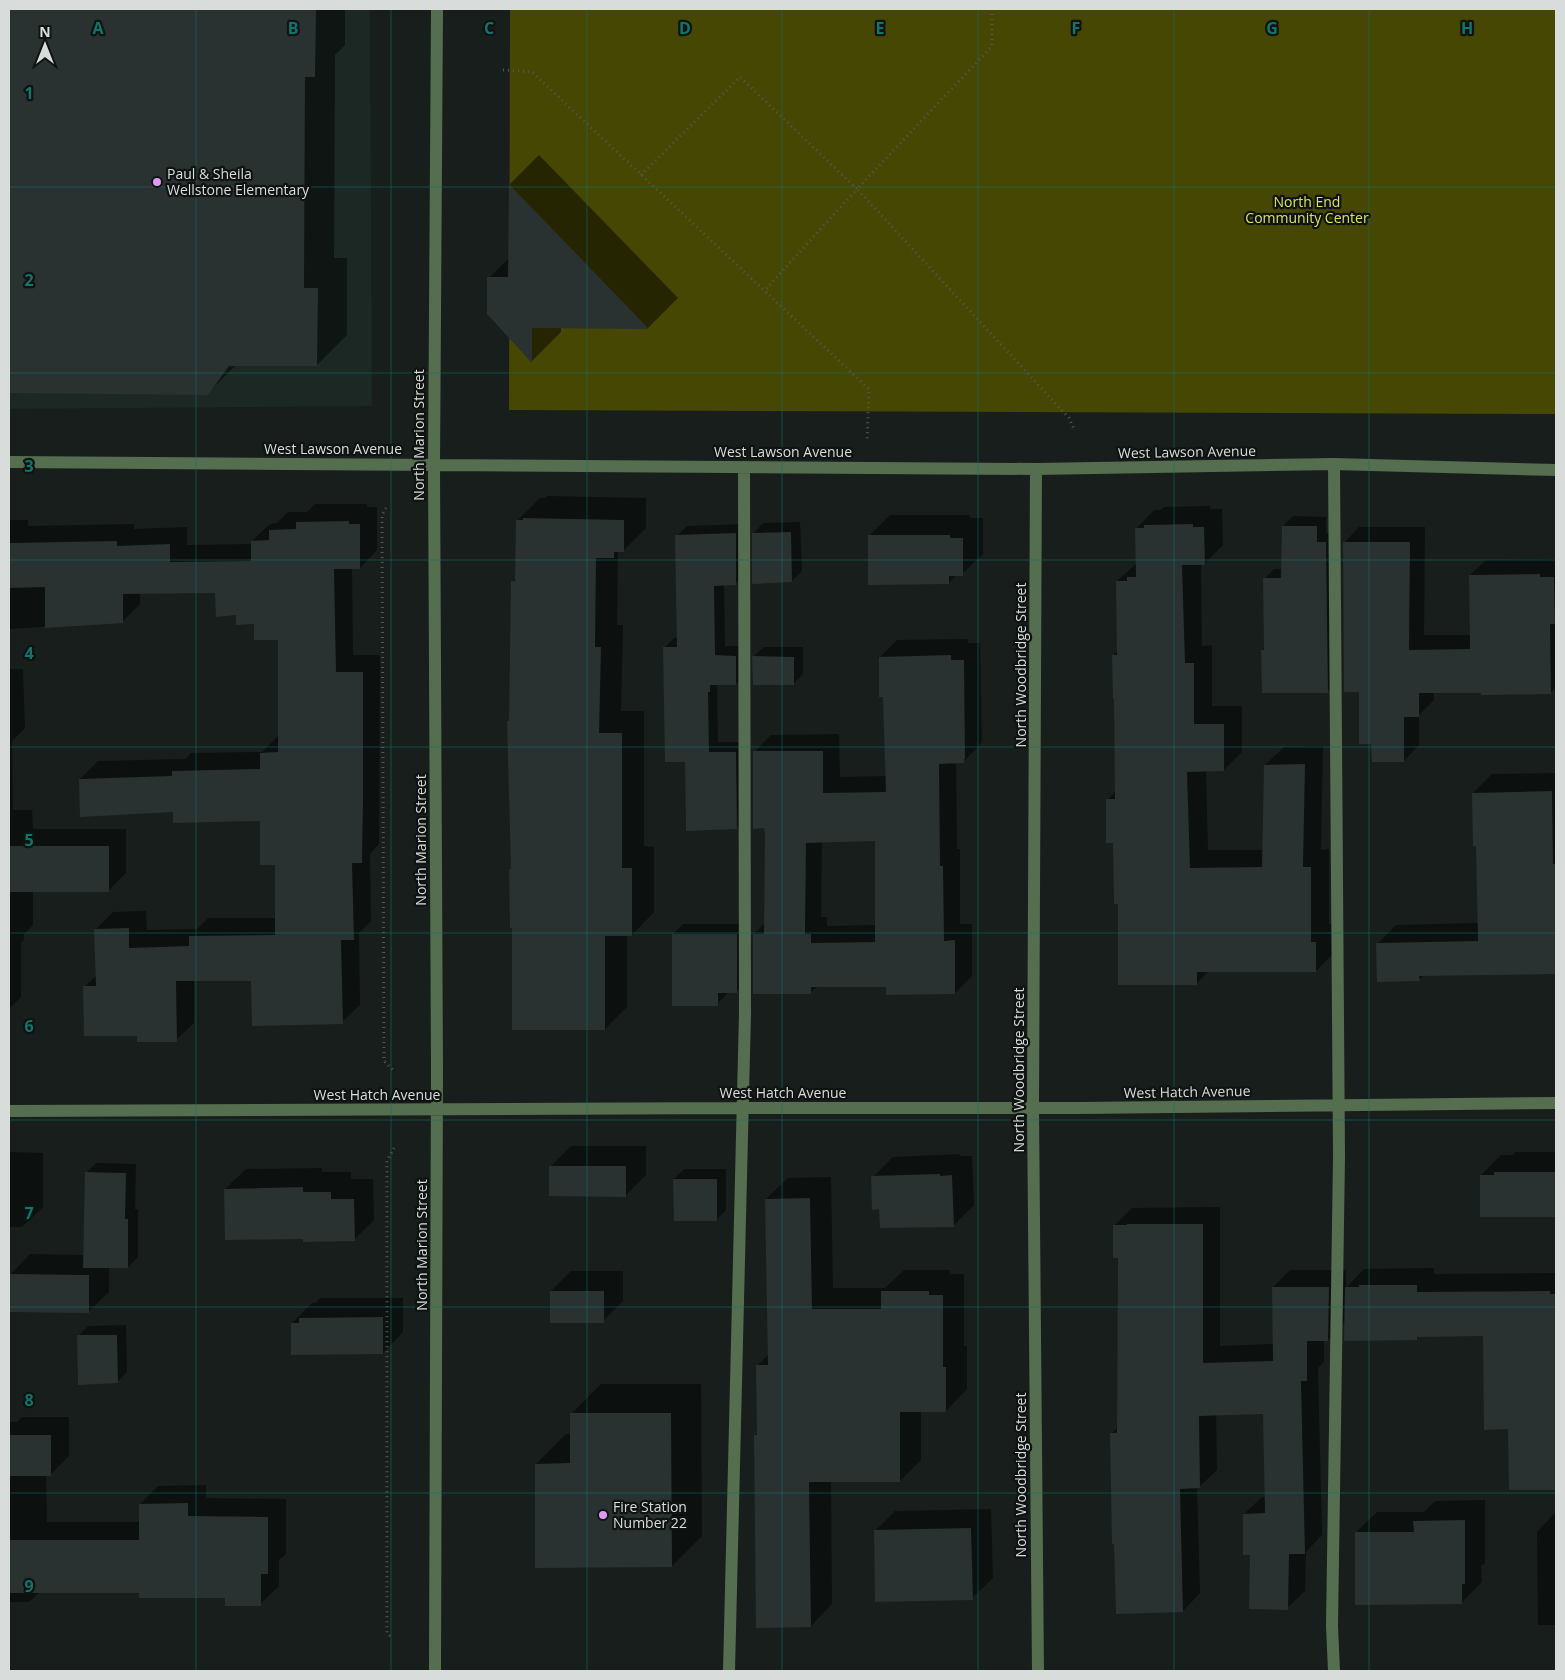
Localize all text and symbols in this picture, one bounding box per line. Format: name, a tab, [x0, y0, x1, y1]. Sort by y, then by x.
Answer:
text: A	[92, 17, 104, 39]
text: B	[288, 17, 298, 39]
text: C	[484, 17, 494, 39]
text: D	[679, 17, 691, 39]
text: E	[876, 17, 885, 39]
text: F	[1072, 17, 1080, 39]
text: G	[1266, 17, 1278, 39]
text: H	[1461, 17, 1473, 39]
north arrow	[20, 20, 70, 70]
text: N	[39, 22, 51, 41]
text: 1	[24, 82, 34, 104]
place label: Paul & Sheila Wellstone Elementary	[167, 164, 310, 199]
marker: Paul & Sheila Wellstone Elementary	[151, 176, 163, 188]
park label: North End Community Center	[1245, 192, 1369, 227]
text: 2	[24, 269, 34, 291]
street label: North Marion Street	[409, 369, 428, 501]
street label: West Lawson Avenue	[264, 439, 402, 458]
street label: West Lawson Avenue	[1118, 441, 1256, 462]
street label: West Lawson Avenue	[714, 442, 852, 461]
text: 3	[24, 455, 34, 477]
street label: North Woodbridge Street	[1011, 583, 1030, 747]
text: 4	[24, 642, 34, 664]
street label: North Marion Street	[411, 774, 430, 906]
text: 5	[24, 829, 34, 851]
street label: North Woodbridge Street	[1009, 988, 1028, 1152]
text: 6	[24, 1015, 34, 1037]
street label: West Hatch Avenue	[1123, 1081, 1251, 1102]
street label: West Hatch Avenue	[720, 1083, 847, 1102]
street label: West Hatch Avenue	[314, 1085, 441, 1104]
street label: North Marion Street	[412, 1179, 431, 1311]
text: 7	[24, 1202, 34, 1224]
text: 8	[24, 1389, 34, 1411]
street label: North Woodbridge Street	[1011, 1393, 1030, 1557]
place label: Fire Station Number 22	[613, 1497, 687, 1532]
marker: Fire Station Number 22	[597, 1509, 609, 1521]
text: 9	[24, 1575, 34, 1597]

